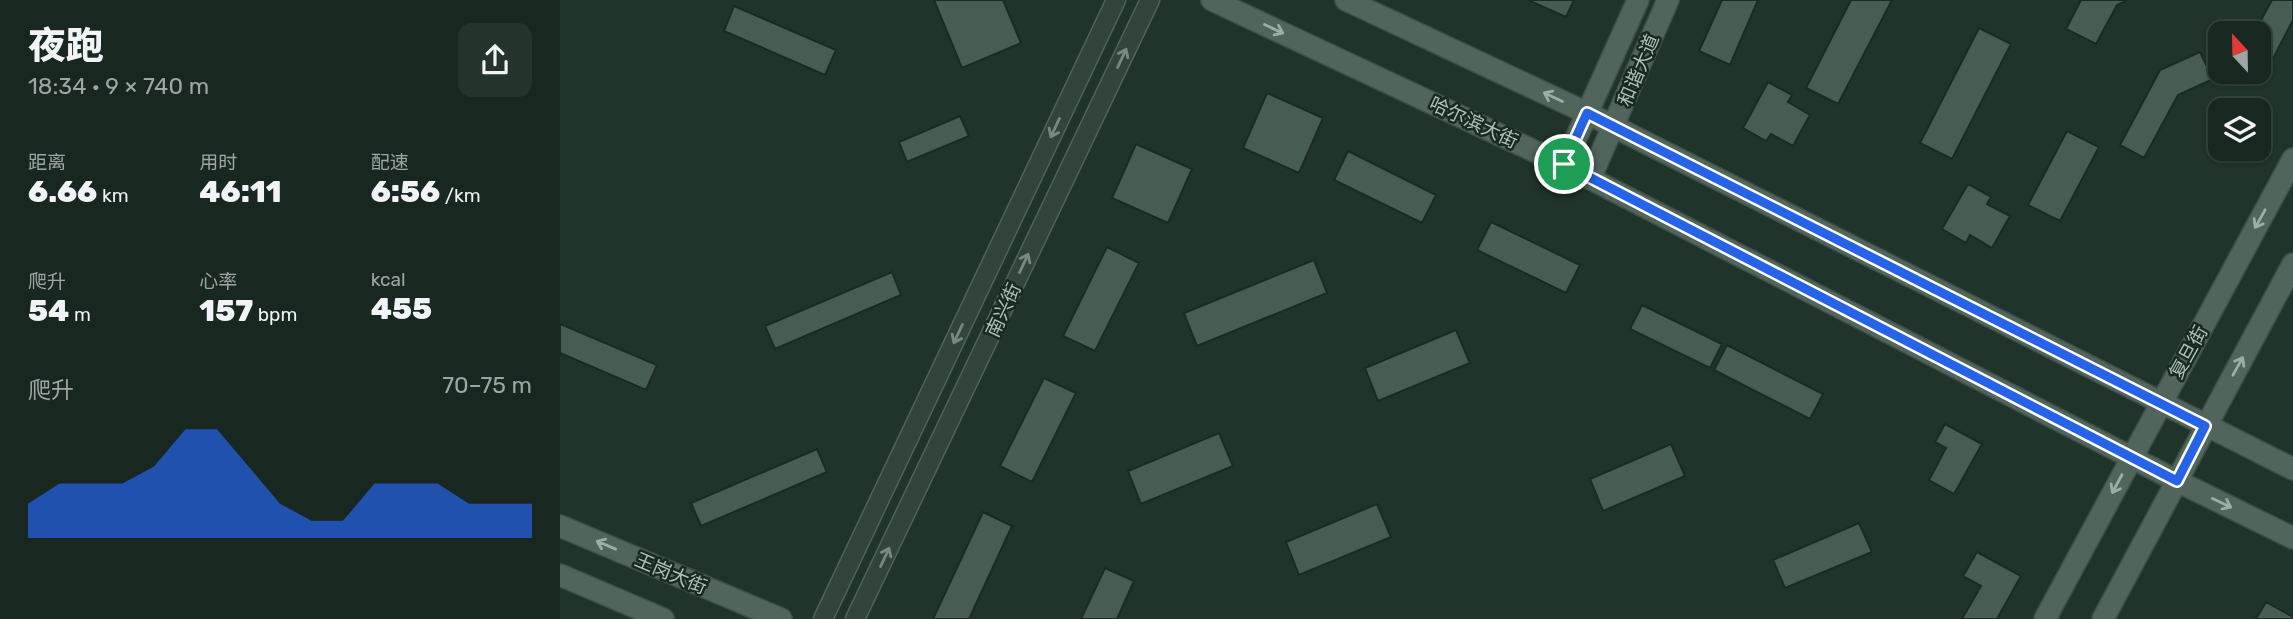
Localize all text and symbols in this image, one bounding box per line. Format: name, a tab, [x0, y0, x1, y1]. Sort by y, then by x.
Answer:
north arrow	[2208, 21, 2272, 84]
map controls	[2208, 21, 2271, 161]
text: 夜跑	[28, 23, 104, 69]
button: share	[458, 23, 532, 97]
one-way arrow	[1263, 23, 1284, 36]
street label: 和谐大道	[1613, 31, 1664, 110]
one-way arrow	[1116, 48, 1129, 69]
text: 18:34 · 9 × 740 m	[28, 72, 209, 100]
one-way arrow	[1543, 90, 1564, 103]
street label: 哈尔滨大街	[1426, 92, 1522, 153]
button: layers	[2208, 98, 2271, 161]
one-way arrow	[1048, 117, 1061, 138]
pin	[1534, 134, 1594, 194]
icon: arrive	[1545, 145, 1583, 183]
text: 距离	[28, 151, 66, 174]
text: 用时	[199, 151, 237, 174]
text: 配速	[371, 151, 409, 174]
text: 6.66	[28, 174, 97, 210]
text: 46:11	[199, 174, 282, 210]
text: 6:56	[371, 174, 440, 210]
text: km	[97, 184, 129, 207]
text: /km	[440, 184, 481, 207]
one-way arrow	[2253, 208, 2266, 229]
one-way arrow	[1018, 253, 1032, 274]
text: kcal	[371, 268, 406, 291]
text: 爬升	[28, 270, 66, 293]
text: 心率	[199, 270, 237, 293]
street label: 南兴街	[981, 280, 1026, 341]
text: 455	[371, 291, 432, 327]
text: 54	[28, 293, 69, 329]
text: 157	[199, 293, 253, 329]
text: m	[69, 303, 91, 326]
text: bpm	[253, 303, 297, 326]
street label: 复旦街	[2165, 322, 2212, 383]
one-way arrow	[951, 323, 964, 344]
one-way arrow	[2231, 356, 2245, 376]
text: 70–75 m	[442, 371, 532, 399]
text: 爬升	[28, 376, 74, 404]
one-way arrow	[2110, 473, 2124, 493]
one-way arrow	[2211, 497, 2232, 511]
one-way arrow	[595, 538, 617, 551]
one-way arrow	[878, 547, 892, 568]
street label: 王岗大街	[631, 548, 710, 599]

